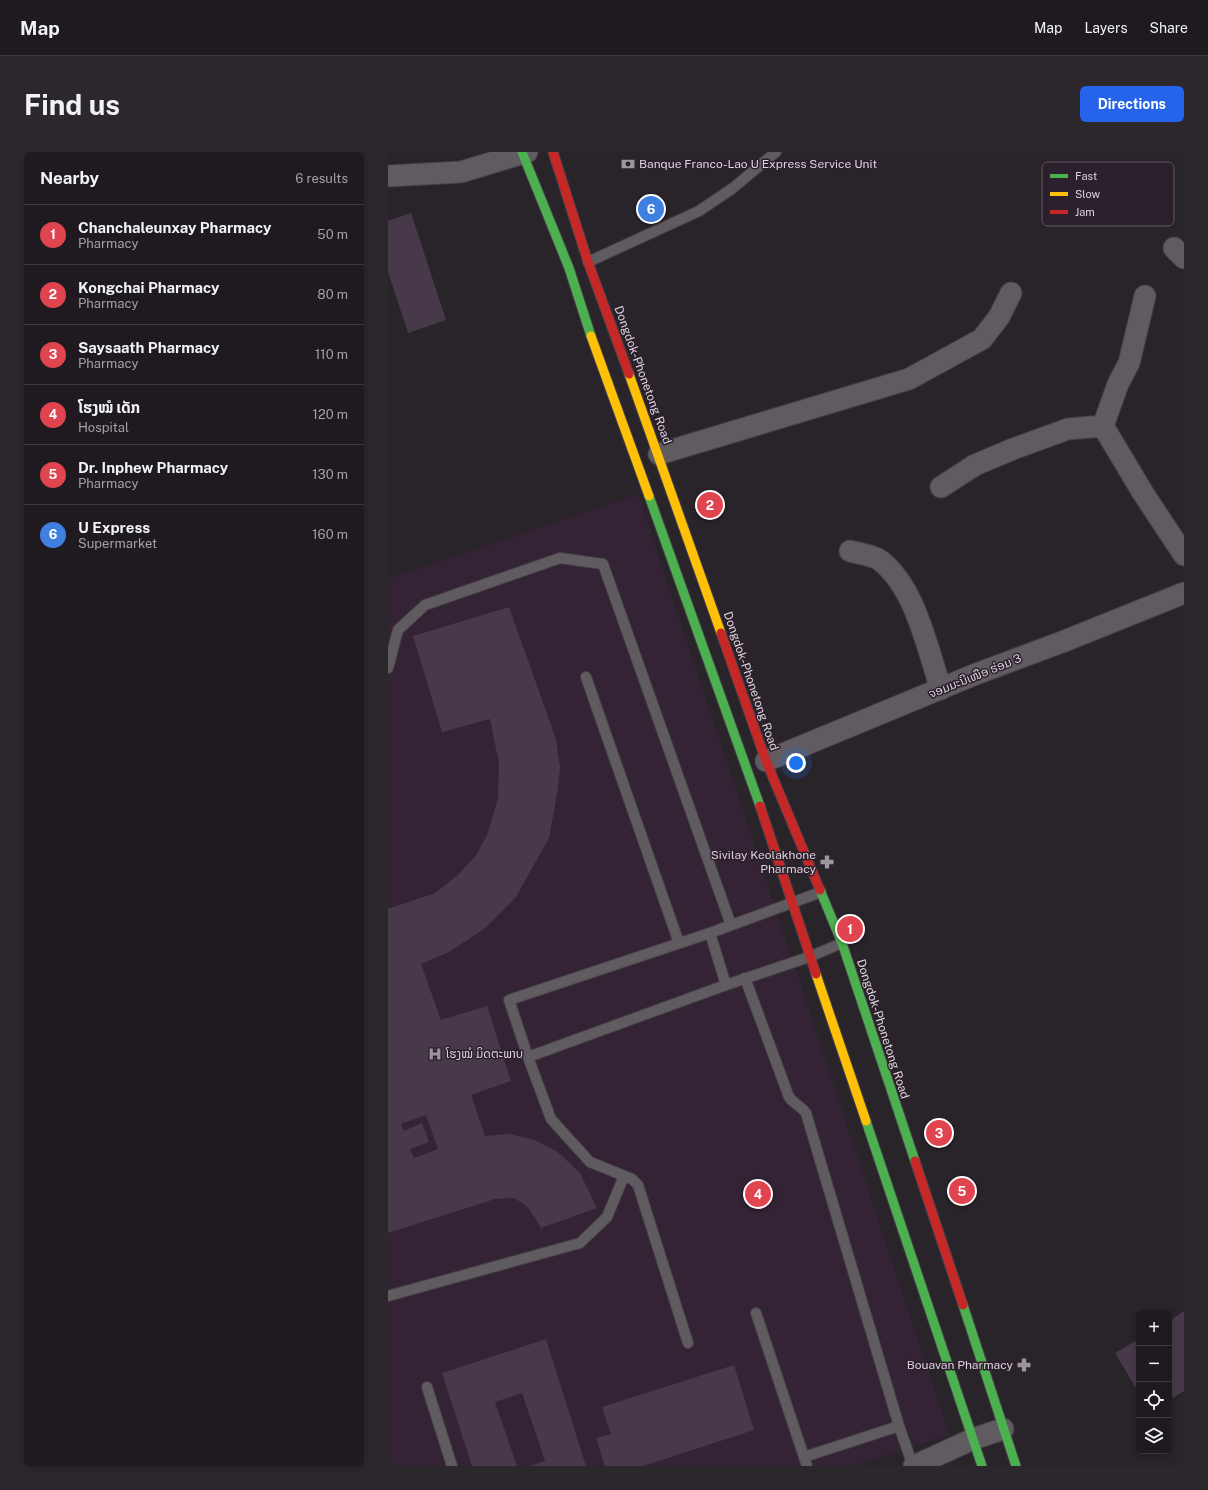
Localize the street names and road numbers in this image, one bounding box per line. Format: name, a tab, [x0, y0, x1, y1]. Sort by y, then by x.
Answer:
street label: Dongdok-Phonetong Road	[611, 304, 675, 446]
street label: Dongdok-Phonetong Road	[721, 610, 781, 752]
street label: ຈອມມະນີເໜືອ ຮ່ອມ 3	[927, 651, 1023, 701]
street label: Dongdok-Phonetong Road	[854, 957, 912, 1101]

